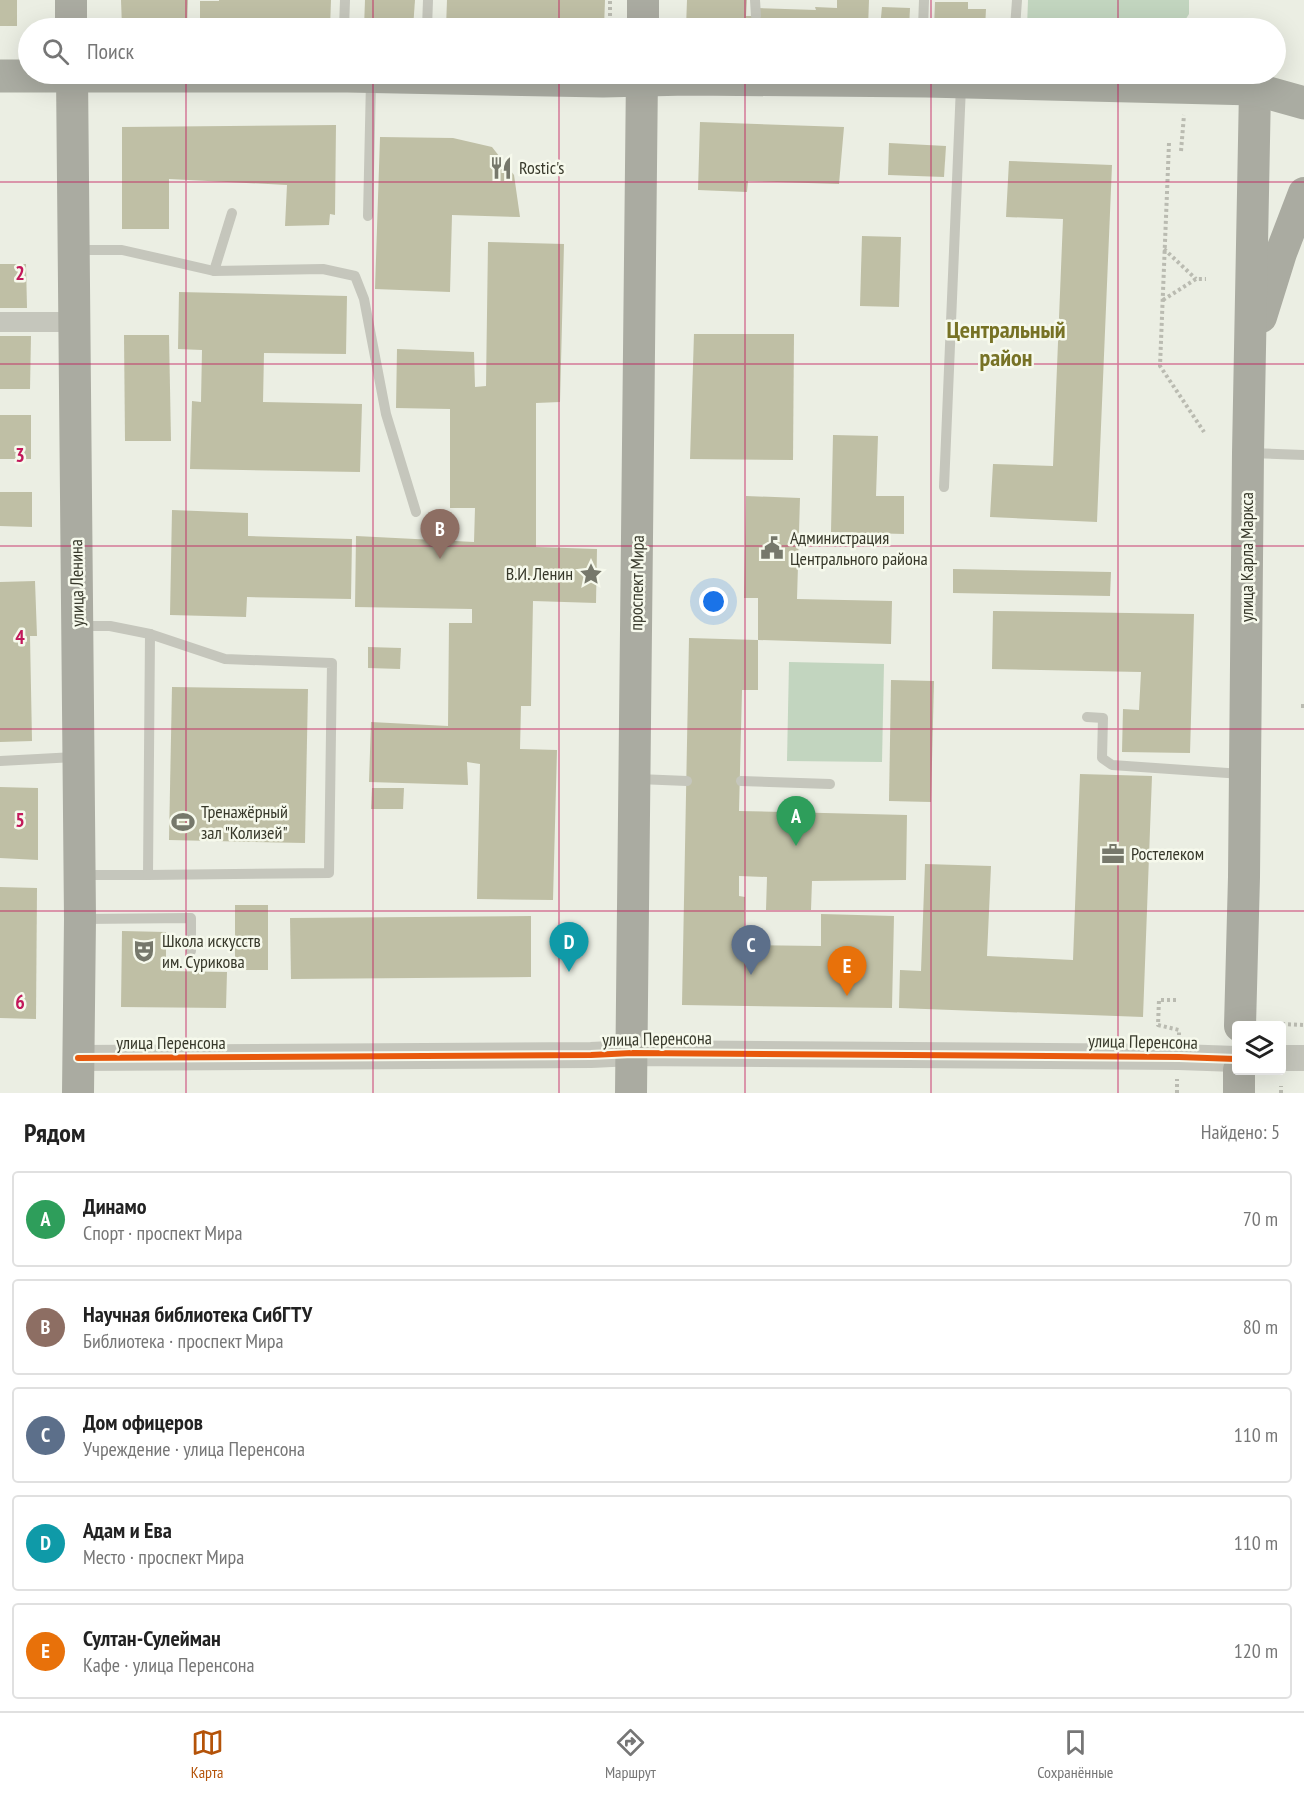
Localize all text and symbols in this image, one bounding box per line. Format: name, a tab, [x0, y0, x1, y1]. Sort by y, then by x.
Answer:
search box	[18, 18, 1286, 84]
icon: search	[39, 35, 72, 68]
text: Поиск	[87, 37, 134, 65]
restaurant icon: Rostic's	[488, 155, 514, 181]
place label: Rostic's	[519, 156, 564, 179]
text: 2	[15, 260, 25, 286]
district label: Центральный район	[947, 314, 1065, 373]
text: 3	[15, 442, 25, 468]
street label: улица Карла Маркса	[1235, 492, 1258, 622]
pin: B	[420, 510, 460, 559]
place label: Администрация Центрального района	[790, 526, 928, 570]
street label: проспект Мира	[624, 535, 649, 631]
public building icon: Администрация Центрального района	[759, 535, 785, 561]
street label: улица Ленина	[64, 539, 89, 627]
place icon: В.И. Ленин	[578, 561, 604, 587]
place label: В.И. Ленин	[506, 562, 573, 585]
your location	[699, 587, 728, 616]
text: 4	[15, 624, 25, 650]
pin: A	[776, 796, 816, 846]
place label: Тренажёрный зал "Колизей"	[201, 800, 288, 844]
text: 5	[15, 807, 25, 833]
sports icon: Тренажёрный зал "Колизей"	[170, 809, 196, 835]
office icon: Ростелеком	[1100, 841, 1126, 867]
place label: Ростелеком	[1131, 842, 1204, 865]
pin: D	[550, 922, 588, 972]
pin: C	[732, 926, 771, 975]
place label: Школа искусств им. Сурикова	[162, 929, 261, 973]
theatre icon: Школа искусств им. Сурикова	[131, 938, 157, 964]
pin: E	[828, 946, 866, 996]
text: 6	[15, 989, 25, 1015]
map controls	[1232, 1021, 1286, 1075]
button: layers	[1232, 1021, 1286, 1075]
street label: улица Перенсона	[602, 1026, 712, 1051]
street label: улица Перенсона	[1088, 1029, 1198, 1054]
street label: улица Перенсона	[116, 1031, 226, 1054]
text: Рядом	[24, 1116, 85, 1149]
text: Найдено: 5	[1201, 1119, 1280, 1145]
text: Динамо	[83, 1192, 146, 1220]
text: A	[40, 1206, 51, 1232]
text: 70 m	[1243, 1206, 1278, 1232]
text: Спорт · проспект Мира	[83, 1220, 243, 1246]
text: Научная библиотека СибГТУ	[83, 1300, 312, 1328]
text: B	[41, 1314, 50, 1340]
text: 80 m	[1243, 1314, 1278, 1340]
text: Библиотека · проспект Мира	[83, 1328, 284, 1354]
text: Дом офицеров	[83, 1408, 203, 1436]
text: C	[41, 1422, 50, 1448]
text: 110 m	[1234, 1422, 1278, 1448]
text: Учреждение · улица Перенсона	[83, 1436, 305, 1462]
text: Адам и Ева	[83, 1516, 172, 1544]
text: D	[40, 1530, 51, 1556]
text: 110 m	[1234, 1530, 1278, 1556]
text: Место · проспект Мира	[83, 1544, 244, 1570]
text: Султан-Сулейман	[83, 1624, 221, 1652]
text: E	[41, 1638, 50, 1664]
text: 120 m	[1234, 1638, 1278, 1664]
text: Кафе · улица Перенсона	[83, 1652, 255, 1678]
tab: Карта	[191, 1726, 224, 1782]
tab: Маршрут	[605, 1726, 656, 1782]
tab: Сохранённые	[1037, 1726, 1113, 1782]

